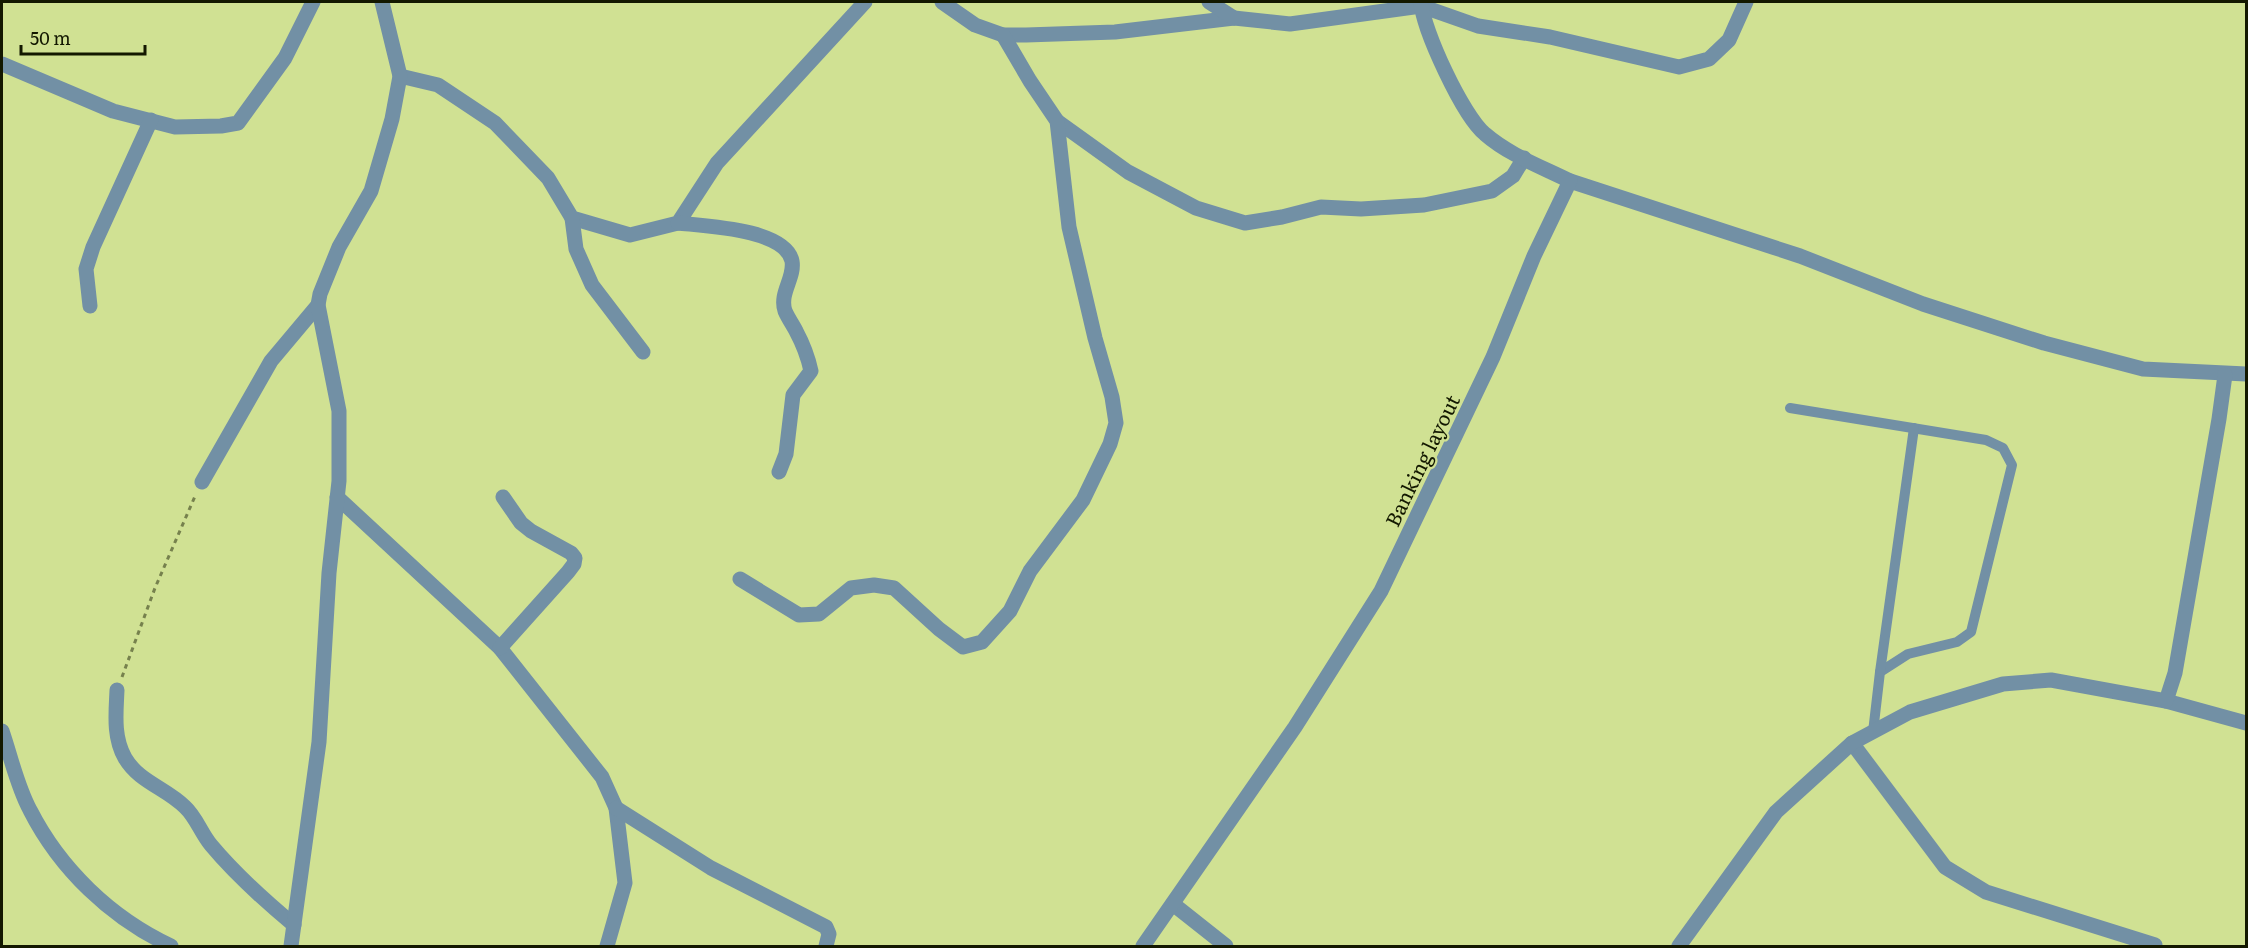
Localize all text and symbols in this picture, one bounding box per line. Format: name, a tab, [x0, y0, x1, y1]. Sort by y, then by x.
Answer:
scale bar	[21, 18, 146, 56]
text: 50 m	[30, 24, 71, 51]
street label: Banking layout	[1376, 389, 1466, 531]

